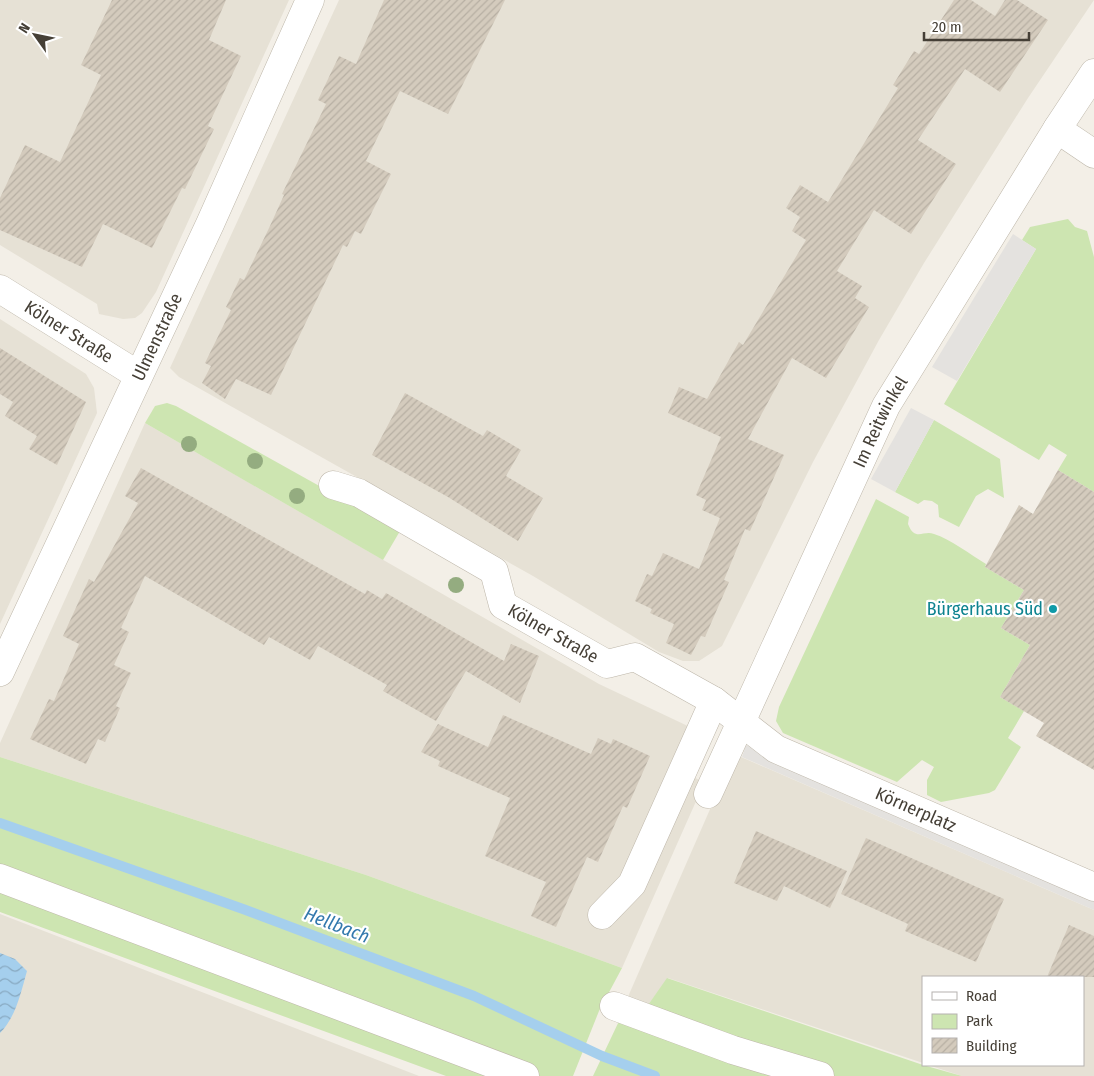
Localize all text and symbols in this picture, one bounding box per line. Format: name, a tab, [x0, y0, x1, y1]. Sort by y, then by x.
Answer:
north arrow	[10, 10, 60, 60]
scale bar	[924, 10, 1029, 42]
text: 20 m	[932, 18, 962, 36]
text: N	[15, 20, 34, 36]
street label: Ulmenstraße	[127, 290, 187, 384]
street label: Kölner Straße	[20, 296, 117, 368]
street label: Im Reitwinkel	[848, 372, 913, 471]
place label: Bürgerhaus Süd	[927, 598, 1043, 620]
street label: Kölner Straße	[504, 599, 602, 668]
marker: Bürgerhaus Süd	[1047, 603, 1059, 615]
street label: Körnerplatz	[872, 783, 960, 837]
water label: Hellbach	[301, 902, 373, 948]
legend	[922, 976, 1084, 1066]
text: Road	[966, 987, 997, 1005]
text: Park	[966, 1012, 993, 1030]
text: Building	[966, 1037, 1017, 1055]

